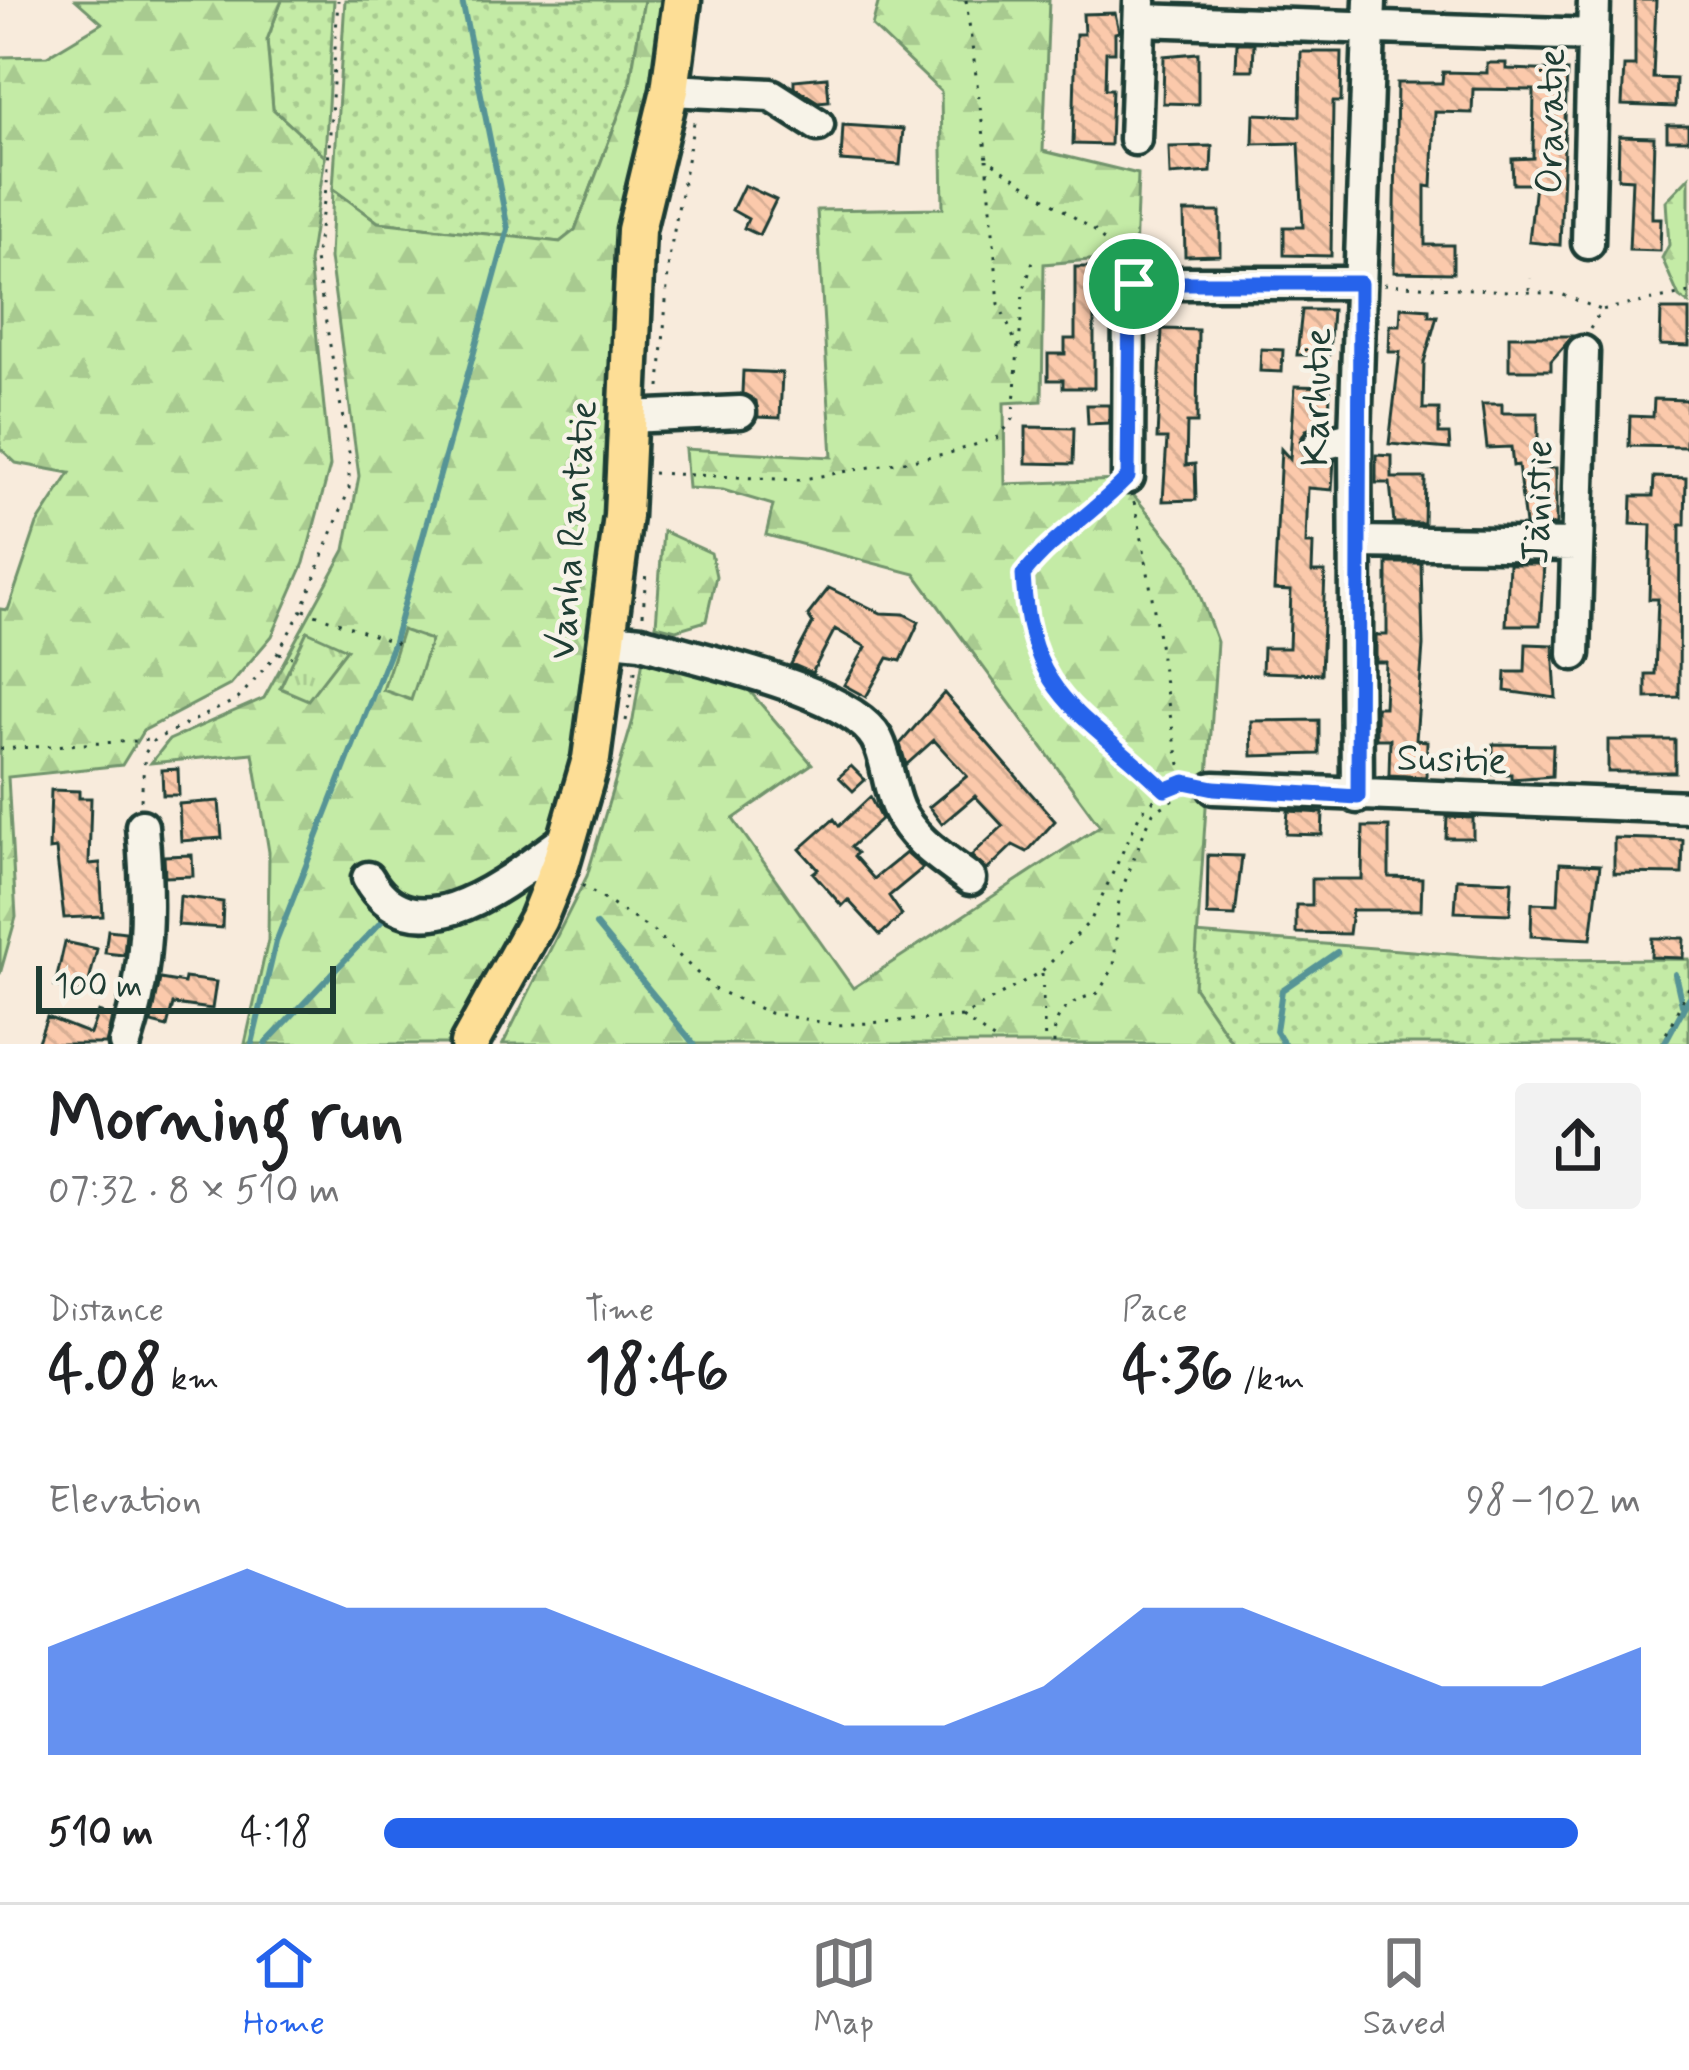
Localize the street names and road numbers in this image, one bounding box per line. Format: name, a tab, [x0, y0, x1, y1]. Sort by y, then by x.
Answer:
street label: Oravatie	[1525, 48, 1579, 194]
street label: Karhutie	[1291, 327, 1345, 467]
street label: Vanha Rantatie	[537, 398, 611, 662]
street label: Jänistie	[1511, 439, 1567, 565]
street label: Susitie	[1396, 734, 1508, 788]

